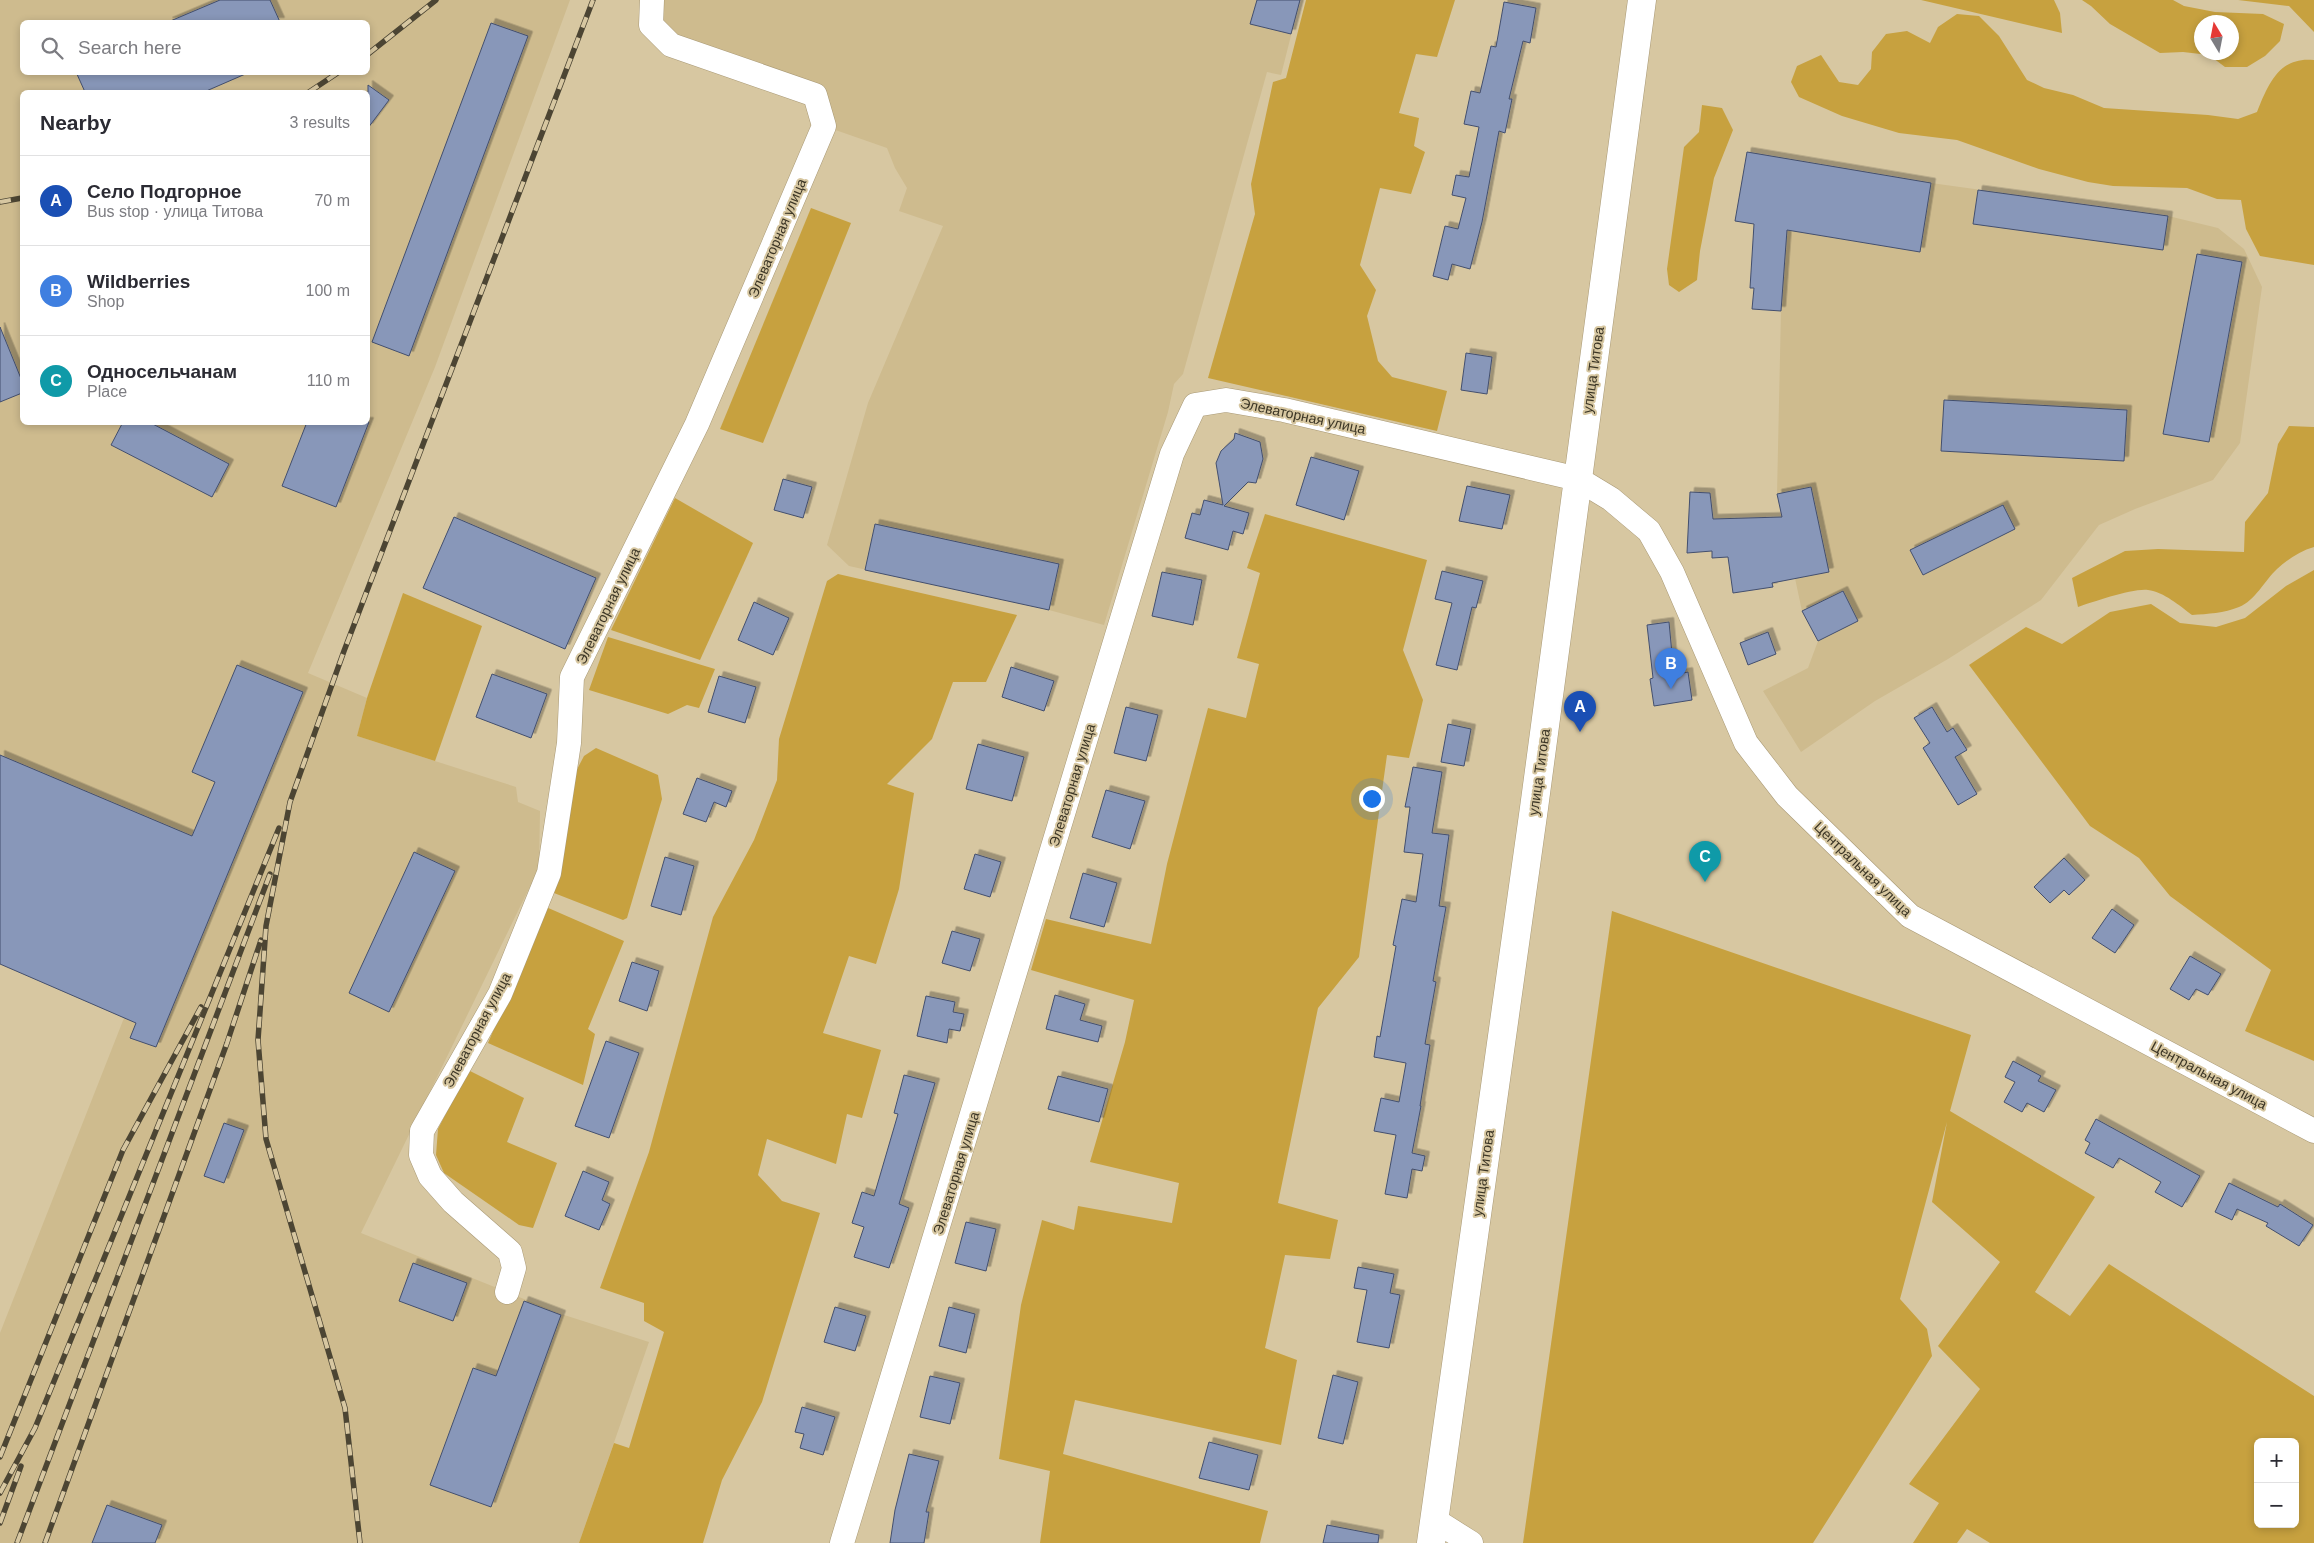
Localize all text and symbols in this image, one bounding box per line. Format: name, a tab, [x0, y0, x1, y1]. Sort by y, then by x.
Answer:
north arrow	[2194, 15, 2239, 60]
search box	[20, 20, 370, 75]
icon: search	[38, 34, 66, 62]
text: Search here	[78, 37, 182, 58]
text: Nearby	[40, 111, 111, 134]
text: 3 results	[290, 114, 350, 131]
street label: Элеваторная улица	[745, 176, 809, 300]
text: Село Подгорное	[87, 181, 242, 202]
text: A	[50, 192, 62, 209]
text: 70 m	[314, 192, 350, 209]
text: Bus stop · улица Титова	[87, 203, 263, 220]
text: Wildberries	[87, 271, 190, 292]
text: B	[50, 282, 62, 299]
text: 100 m	[306, 282, 350, 299]
text: Shop	[87, 293, 124, 310]
street label: улица Титова	[1579, 325, 1607, 414]
text: Односельчанам	[87, 361, 237, 382]
text: C	[50, 372, 62, 389]
text: 110 m	[307, 372, 350, 389]
text: Place	[87, 383, 127, 400]
street label: Элеваторная улица	[1239, 395, 1367, 437]
street label: Элеваторная улица	[573, 545, 643, 667]
pin: B	[1655, 648, 1687, 689]
pin: A	[1564, 691, 1596, 732]
street label: Элеваторная улица	[1046, 721, 1098, 848]
street label: улица Титова	[1525, 727, 1553, 816]
your location	[1359, 786, 1385, 812]
street label: Центральная улица	[1811, 819, 1915, 920]
pin: C	[1689, 841, 1721, 882]
street label: Элеваторная улица	[440, 970, 514, 1090]
street label: Центральная улица	[2148, 1038, 2270, 1112]
street label: Элеваторная улица	[930, 1109, 982, 1236]
street label: улица Титова	[1469, 1128, 1497, 1217]
map controls	[2254, 1438, 2299, 1528]
button: +	[2254, 1438, 2299, 1483]
button: −	[2254, 1483, 2299, 1528]

